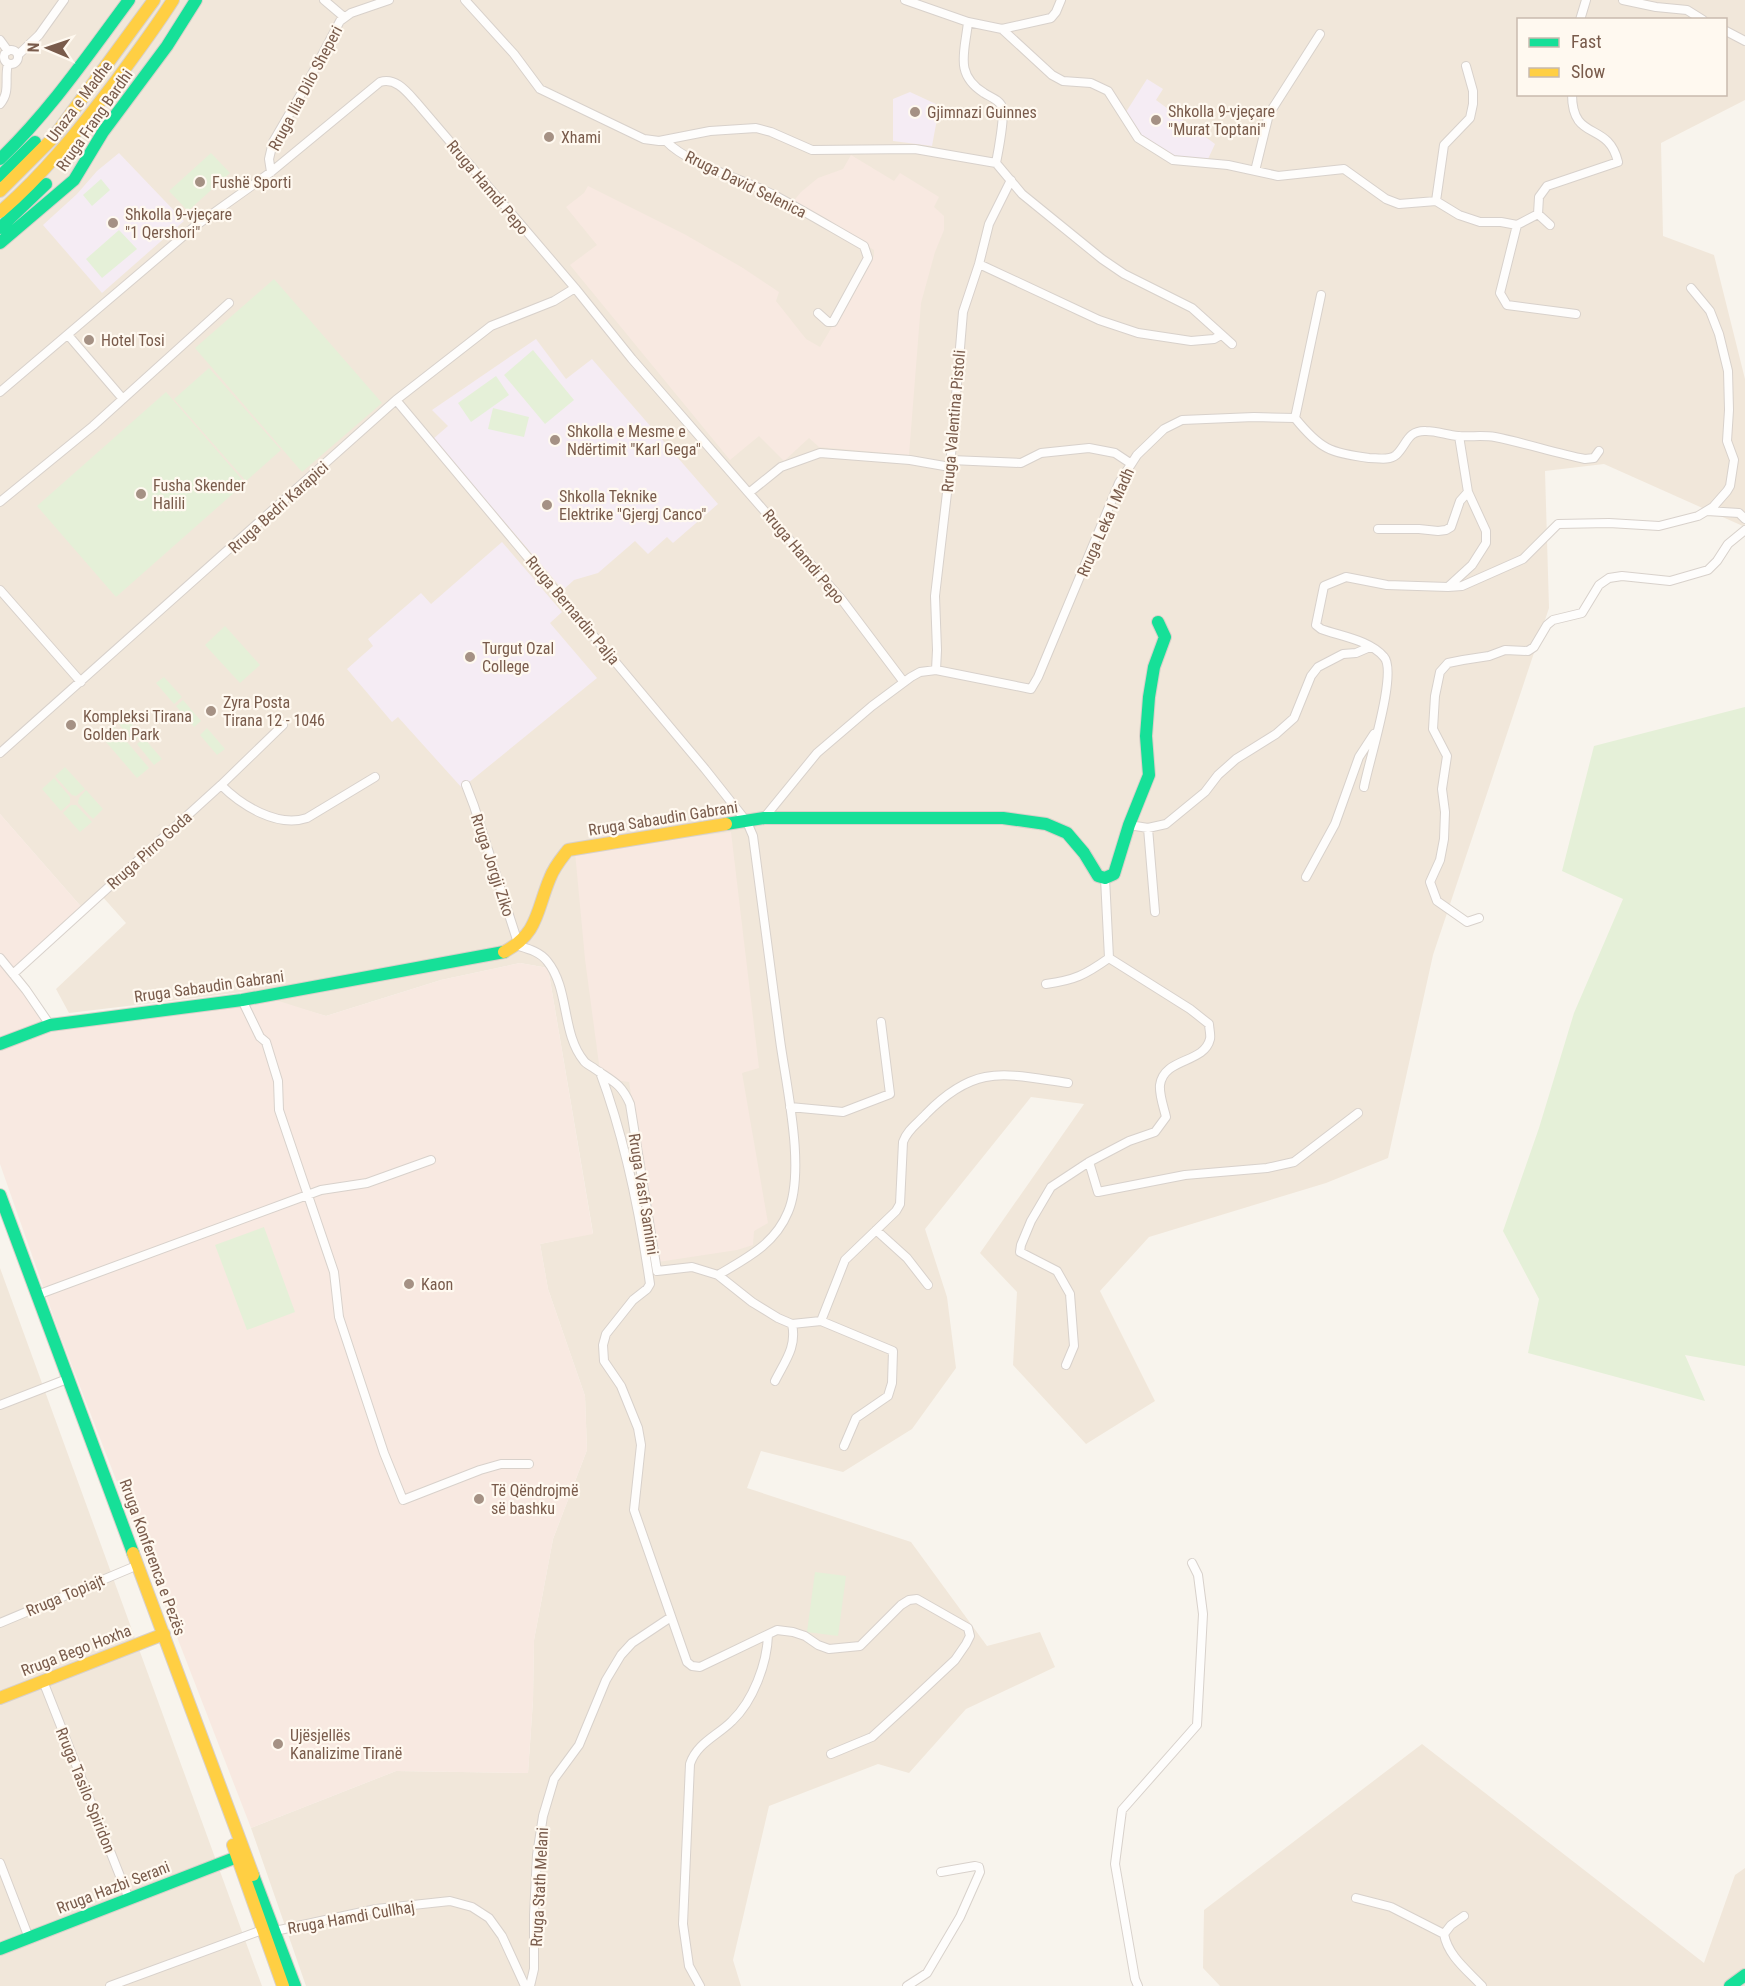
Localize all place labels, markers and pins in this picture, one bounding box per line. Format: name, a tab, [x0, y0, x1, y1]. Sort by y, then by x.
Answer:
place label: Shkolla 9-vjeçare "Murat Toptani"	[1168, 102, 1275, 139]
place label: Gjimnazi Guinnes	[927, 103, 1037, 122]
marker: Gjimnazi Guinnes	[908, 105, 922, 119]
marker: Shkolla 9-vjeçare "Murat Toptani"	[1149, 113, 1163, 127]
place label: Xhami	[561, 128, 601, 147]
marker: Xhami	[542, 130, 556, 144]
place label: Fushë Sporti	[212, 173, 291, 192]
marker: Fushë Sporti	[193, 175, 207, 189]
place label: Shkolla 9-vjeçare "1 Qershori"	[125, 205, 232, 242]
marker: Shkolla 9-vjeçare "1 Qershori"	[106, 216, 120, 230]
place label: Hotel Tosi	[101, 331, 165, 350]
marker: Hotel Tosi	[82, 333, 96, 347]
place label: Shkolla e Mesme e Ndërtimit "Karl Gega"	[567, 422, 701, 459]
marker: Shkolla e Mesme e Ndërtimit "Karl Gega"	[548, 433, 562, 447]
place label: Fusha Skender Halili	[153, 476, 246, 513]
marker: Fusha Skender Halili	[134, 487, 148, 501]
place label: Shkolla Teknike Elektrike "Gjergj Canco"	[559, 487, 706, 524]
marker: Shkolla Teknike Elektrike "Gjergj Canco"	[540, 498, 554, 512]
place label: Turgut Ozal College	[482, 639, 554, 676]
marker: Turgut Ozal College	[463, 650, 477, 664]
place label: Zyra Posta Tirana 12 - 1046	[223, 693, 325, 730]
marker: Zyra Posta Tirana 12 - 1046	[204, 704, 218, 718]
place label: Kompleksi Tirana Golden Park	[83, 707, 192, 744]
marker: Kompleksi Tirana Golden Park	[64, 718, 78, 732]
place label: Kaon	[421, 1275, 453, 1294]
marker: Kaon	[402, 1277, 416, 1291]
place label: Të Qëndrojmë së bashku	[491, 1481, 578, 1518]
marker: Të Qëndrojmë së bashku	[472, 1492, 486, 1506]
place label: Ujësjellës Kanalizime Tiranë	[290, 1726, 402, 1763]
marker: Ujësjellës Kanalizime Tiranë	[271, 1737, 285, 1751]

